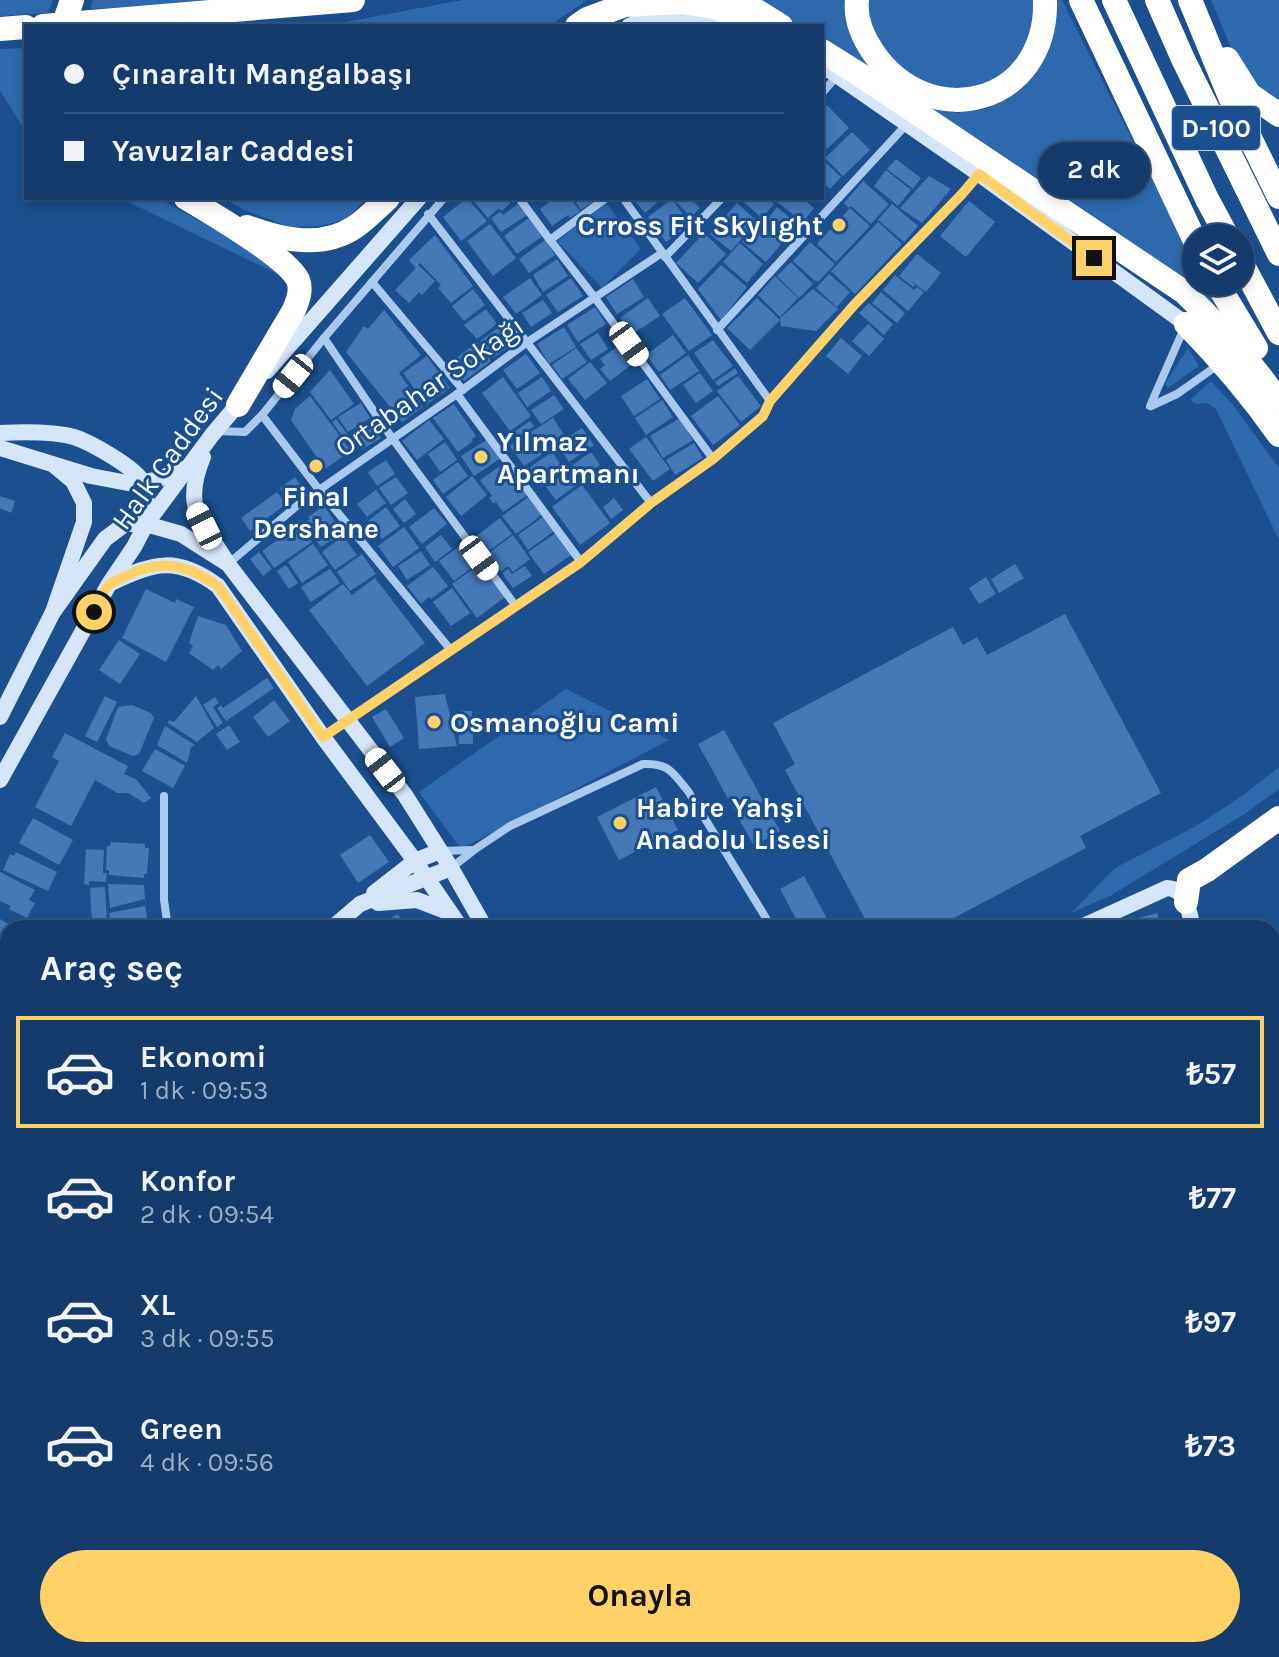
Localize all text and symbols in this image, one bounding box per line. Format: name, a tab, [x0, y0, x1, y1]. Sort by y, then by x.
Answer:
text: Çınaraltı Mangalbaşı	[112, 56, 413, 92]
road number: D-100	[1172, 106, 1260, 150]
text: Yavuzlar Caddesi	[112, 133, 355, 169]
callout: 2 dk	[1038, 142, 1150, 198]
text: 2 dk	[1067, 154, 1121, 185]
place label: Crross Fit Skylıght	[577, 209, 823, 242]
marker: Crross Fit Skylıght	[830, 216, 848, 234]
map controls	[1182, 224, 1254, 296]
button: layers	[1182, 224, 1254, 296]
route end	[1076, 240, 1112, 276]
street label: Ortabahar Sokağı	[329, 309, 530, 464]
car	[605, 318, 653, 370]
car	[269, 350, 317, 402]
street label: Halk Caddesi	[105, 381, 230, 536]
place label: Yılmaz Apartmanı	[497, 425, 640, 490]
marker: Yılmaz Apartmanı	[472, 448, 490, 466]
marker: Final Dershane	[307, 457, 325, 475]
place label: Final Dershane	[253, 480, 379, 545]
car	[183, 499, 225, 553]
car	[455, 532, 503, 584]
route start	[76, 594, 112, 630]
place label: Osmanoğlu Cami	[450, 706, 679, 739]
marker: Osmanoğlu Cami	[425, 713, 443, 731]
car	[361, 744, 409, 796]
place label: Habire Yahşi Anadolu Lisesi	[636, 791, 830, 856]
marker: Habire Yahşi Anadolu Lisesi	[611, 814, 629, 832]
text: Araç seç	[40, 947, 183, 989]
icon: car	[44, 1036, 116, 1108]
text: Ekonomi	[140, 1039, 266, 1075]
text: ₺57	[1186, 1056, 1236, 1092]
text: 1 dk · 09:53	[140, 1075, 268, 1106]
icon: car	[44, 1160, 116, 1232]
text: Konfor	[140, 1163, 235, 1199]
text: ₺77	[1189, 1180, 1236, 1216]
text: 2 dk · 09:54	[140, 1199, 274, 1230]
icon: car	[44, 1284, 116, 1356]
text: XL	[140, 1287, 175, 1323]
text: ₺97	[1186, 1304, 1236, 1340]
text: 3 dk · 09:55	[140, 1323, 274, 1354]
icon: car	[44, 1408, 116, 1480]
text: Green	[140, 1411, 223, 1447]
text: ₺73	[1185, 1428, 1236, 1464]
text: 4 dk · 09:56	[140, 1447, 274, 1478]
button: Onayla	[40, 1550, 1240, 1642]

